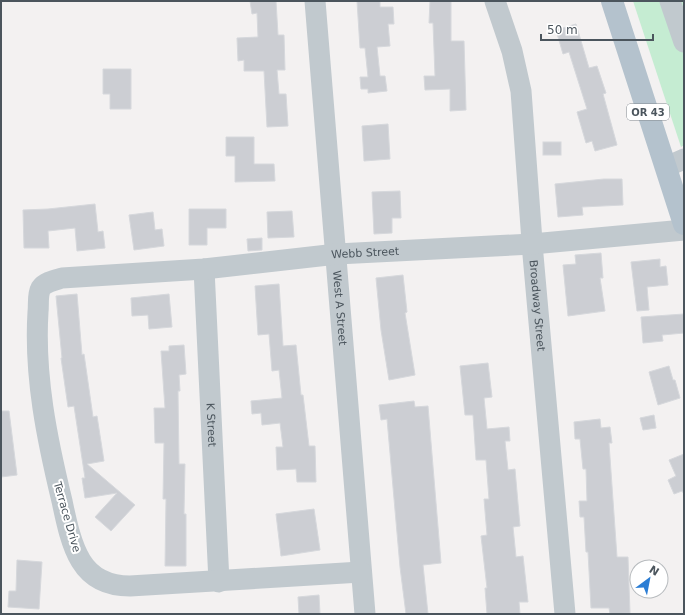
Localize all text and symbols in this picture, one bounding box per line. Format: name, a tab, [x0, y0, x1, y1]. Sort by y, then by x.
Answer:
scale bar	[541, 16, 653, 42]
text: 50 m	[547, 23, 578, 37]
road number: OR 43	[627, 104, 669, 120]
street label: Webb Street	[331, 244, 400, 261]
street label: Broadway Street	[527, 259, 548, 352]
street label: West A Street	[331, 270, 350, 347]
street label: K Street	[204, 402, 219, 448]
street label: Terrace Drive	[50, 479, 83, 554]
north arrow	[629, 559, 669, 599]
text: N	[647, 563, 661, 579]

